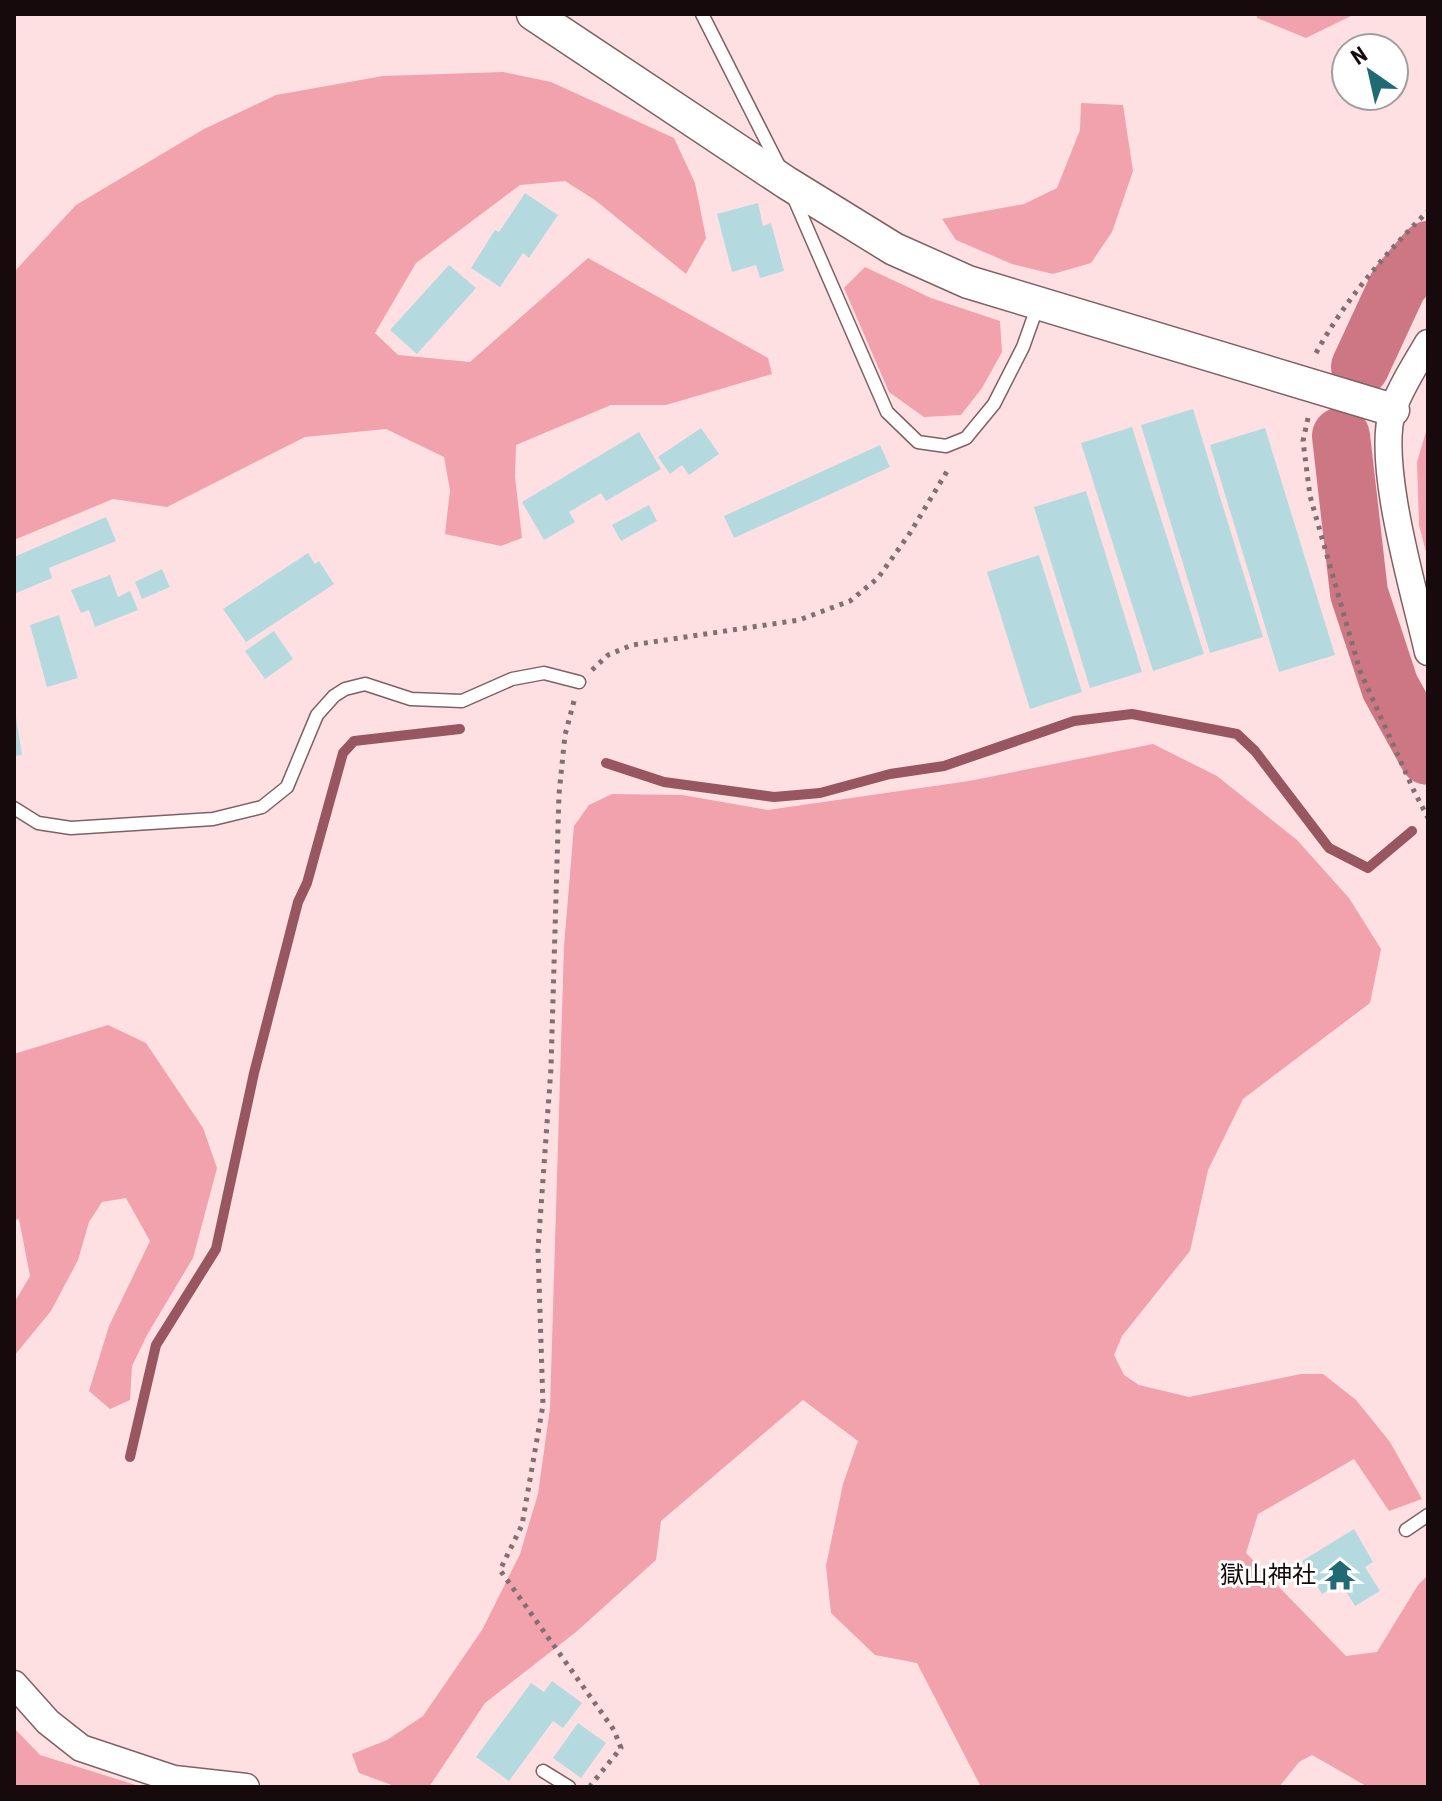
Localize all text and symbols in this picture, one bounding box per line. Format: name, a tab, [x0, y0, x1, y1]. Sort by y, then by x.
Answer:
north arrow	[1330, 32, 1410, 112]
text: N	[1347, 42, 1372, 70]
temple icon: 獄山神社	[1323, 1558, 1357, 1592]
place label: 獄山神社	[1220, 1561, 1316, 1589]

